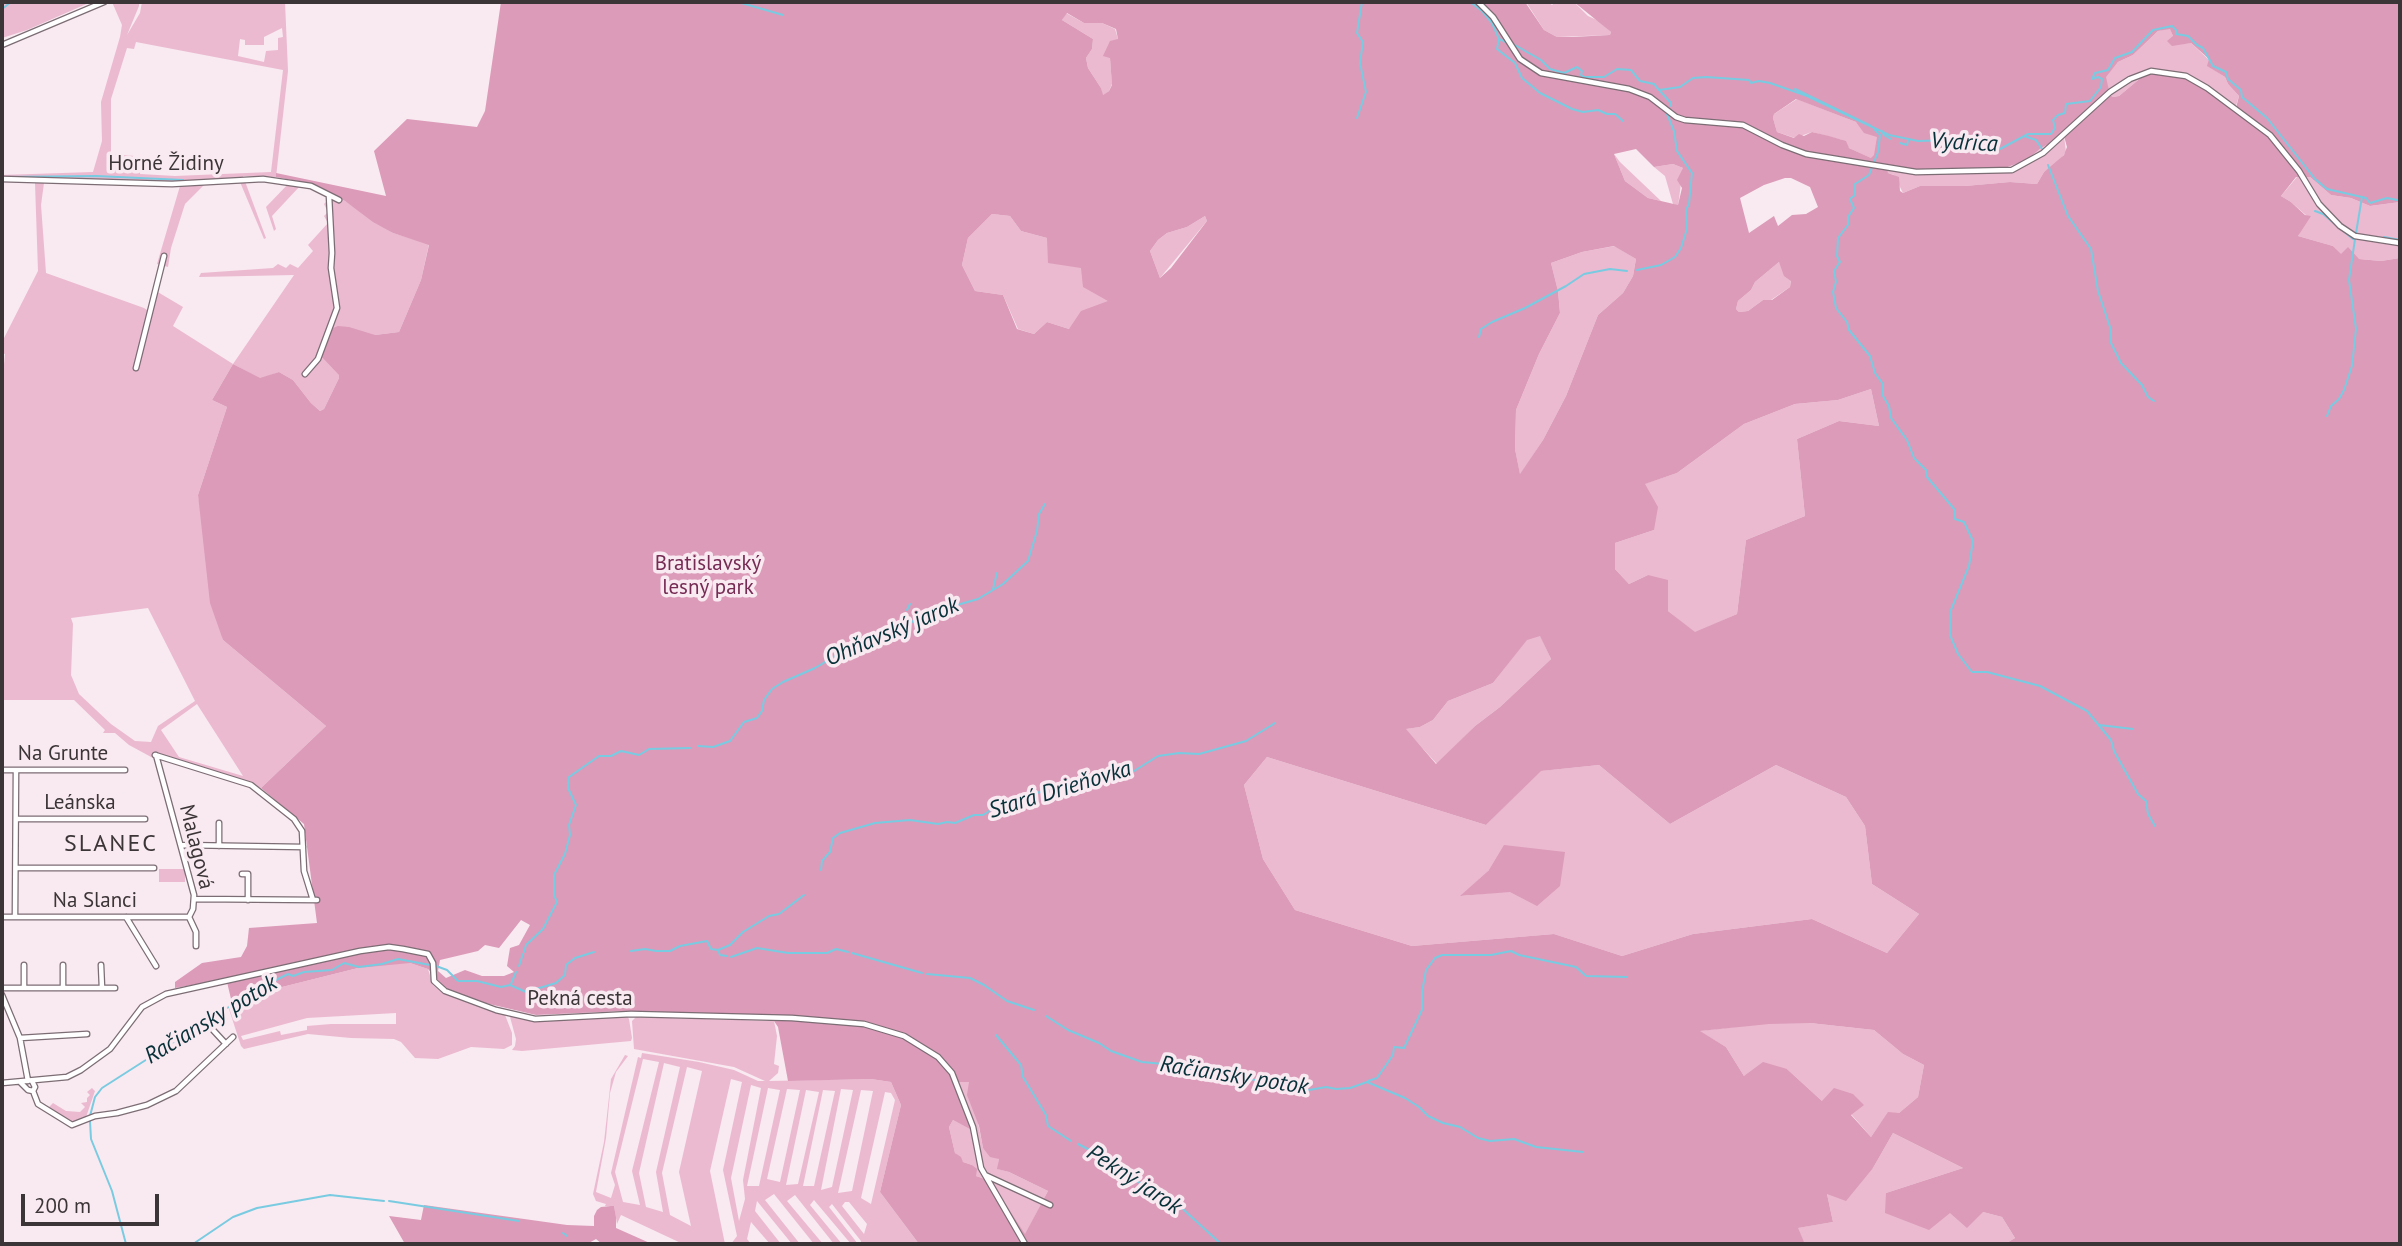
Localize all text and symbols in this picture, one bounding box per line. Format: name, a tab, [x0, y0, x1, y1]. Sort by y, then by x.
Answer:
water label: Vydrica	[1930, 127, 1998, 159]
street label: Horné Židiny	[108, 151, 224, 177]
park label: Bratislavský lesný park	[655, 551, 761, 601]
water label: Ohňavský jarok	[821, 591, 963, 673]
street label: Na Grunte	[18, 741, 108, 767]
water label: Stará Drieňovka	[985, 755, 1135, 825]
street label: Leánska	[44, 790, 116, 816]
street label: Malagová	[173, 802, 219, 892]
district label: SLANEC	[65, 830, 157, 858]
street label: Na Slanci	[53, 888, 137, 914]
water label: Račiansky potok	[140, 970, 282, 1070]
street label: Pekná cesta	[527, 986, 633, 1012]
water label: Račiansky potok	[1158, 1051, 1310, 1101]
water label: Pekný jarok	[1081, 1139, 1187, 1221]
scale bar	[24, 1180, 163, 1224]
text: 200 m	[34, 1192, 91, 1219]

